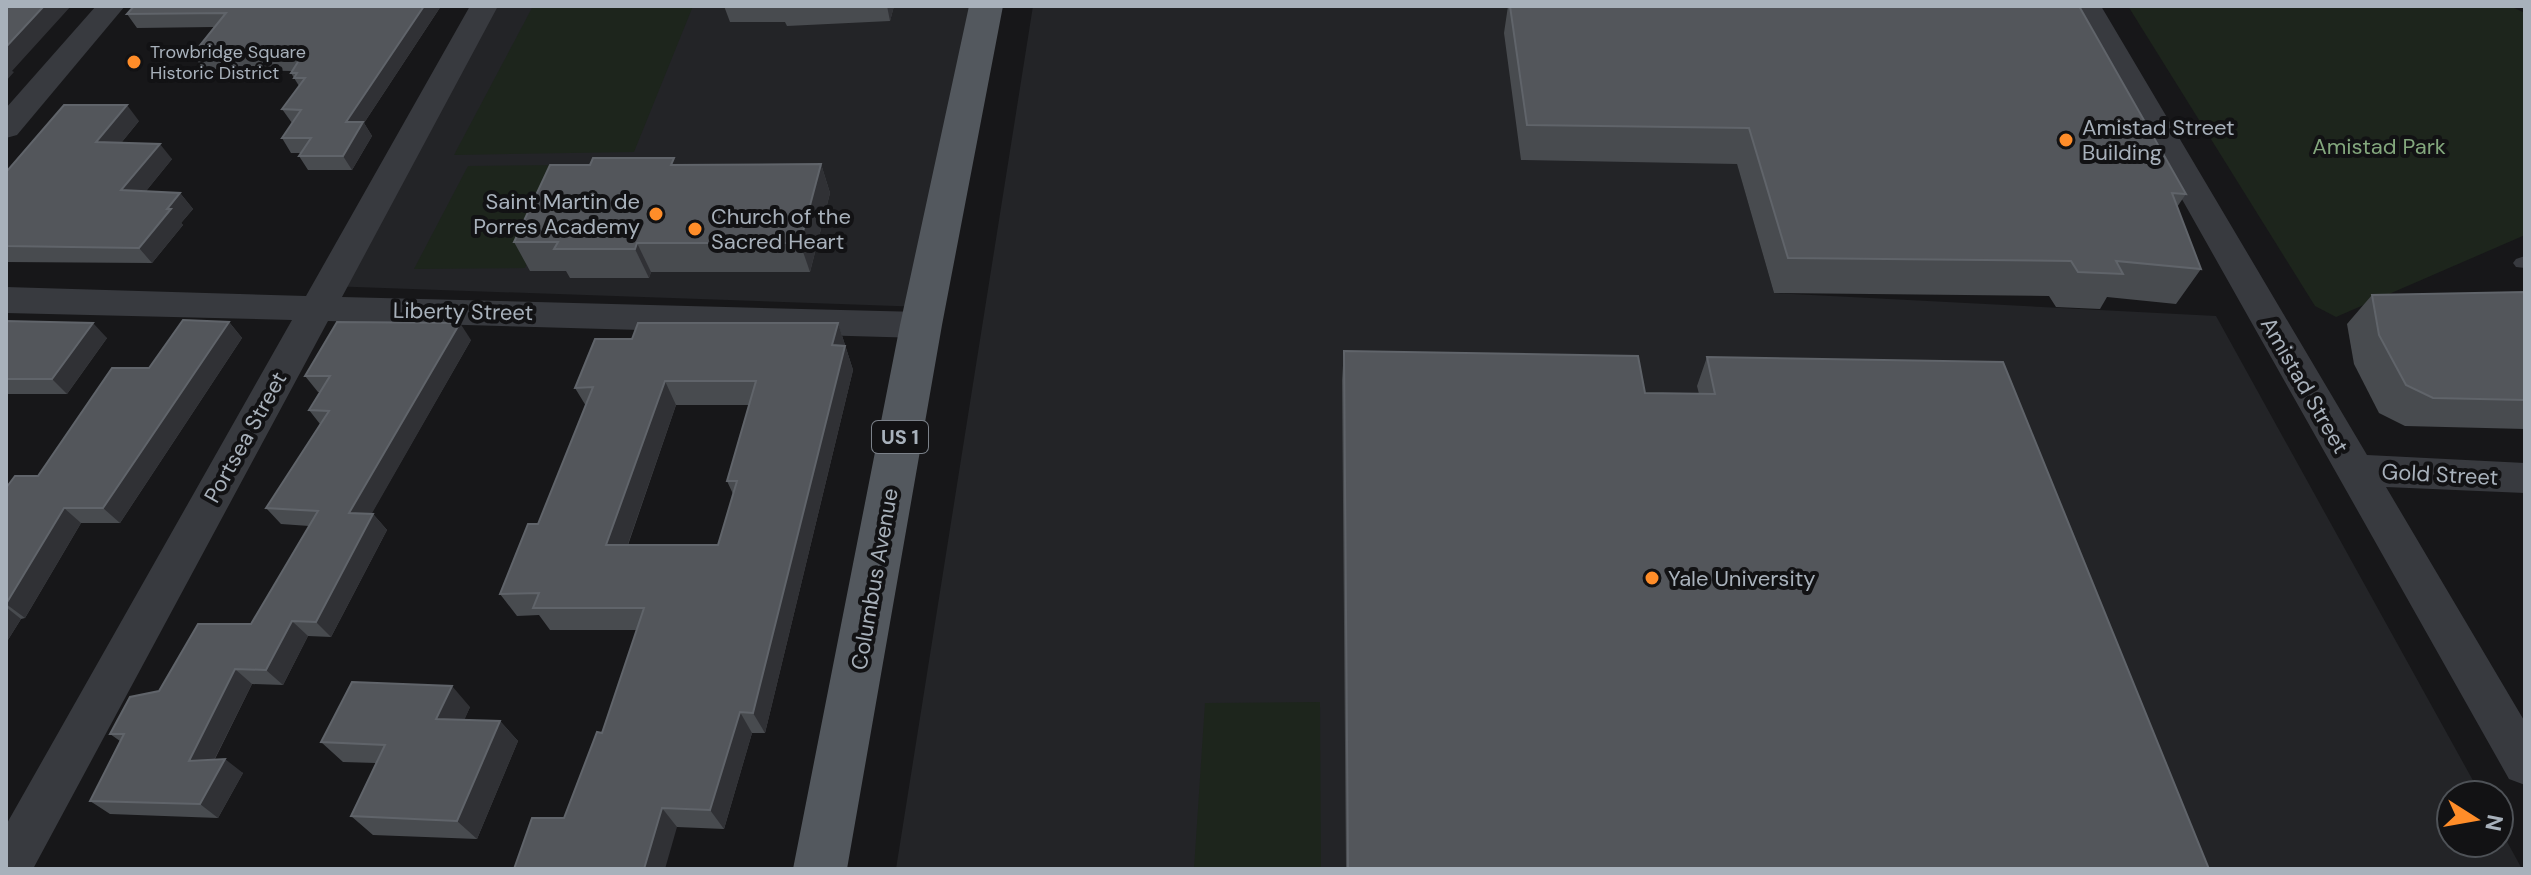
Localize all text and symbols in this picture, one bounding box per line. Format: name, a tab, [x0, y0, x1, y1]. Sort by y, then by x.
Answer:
place label: Trowbridge Square Historic District	[150, 40, 306, 85]
marker: Trowbridge Square Historic District	[125, 53, 143, 71]
place label: Amistad Street Building	[2082, 113, 2235, 167]
marker: Amistad Street Building	[2057, 131, 2075, 149]
park label: Amistad Park	[2312, 132, 2446, 161]
place label: Saint Martin de Porres Academy	[473, 187, 640, 241]
place label: Church of the Sacred Heart	[711, 202, 851, 256]
marker: Saint Martin de Porres Academy	[647, 205, 665, 223]
marker: Church of the Sacred Heart	[686, 220, 704, 238]
street label: Liberty Street	[393, 296, 533, 327]
street label: Amistad Street	[2254, 312, 2355, 459]
street label: Portsea Street	[197, 367, 293, 508]
road number: US 1	[872, 421, 928, 453]
street label: Gold Street	[2381, 457, 2499, 492]
street label: Columbus Avenue	[844, 486, 905, 672]
place label: Yale University	[1668, 564, 1816, 593]
marker: Yale University	[1643, 569, 1661, 587]
north arrow	[2435, 779, 2515, 859]
text: N	[2478, 812, 2510, 833]

